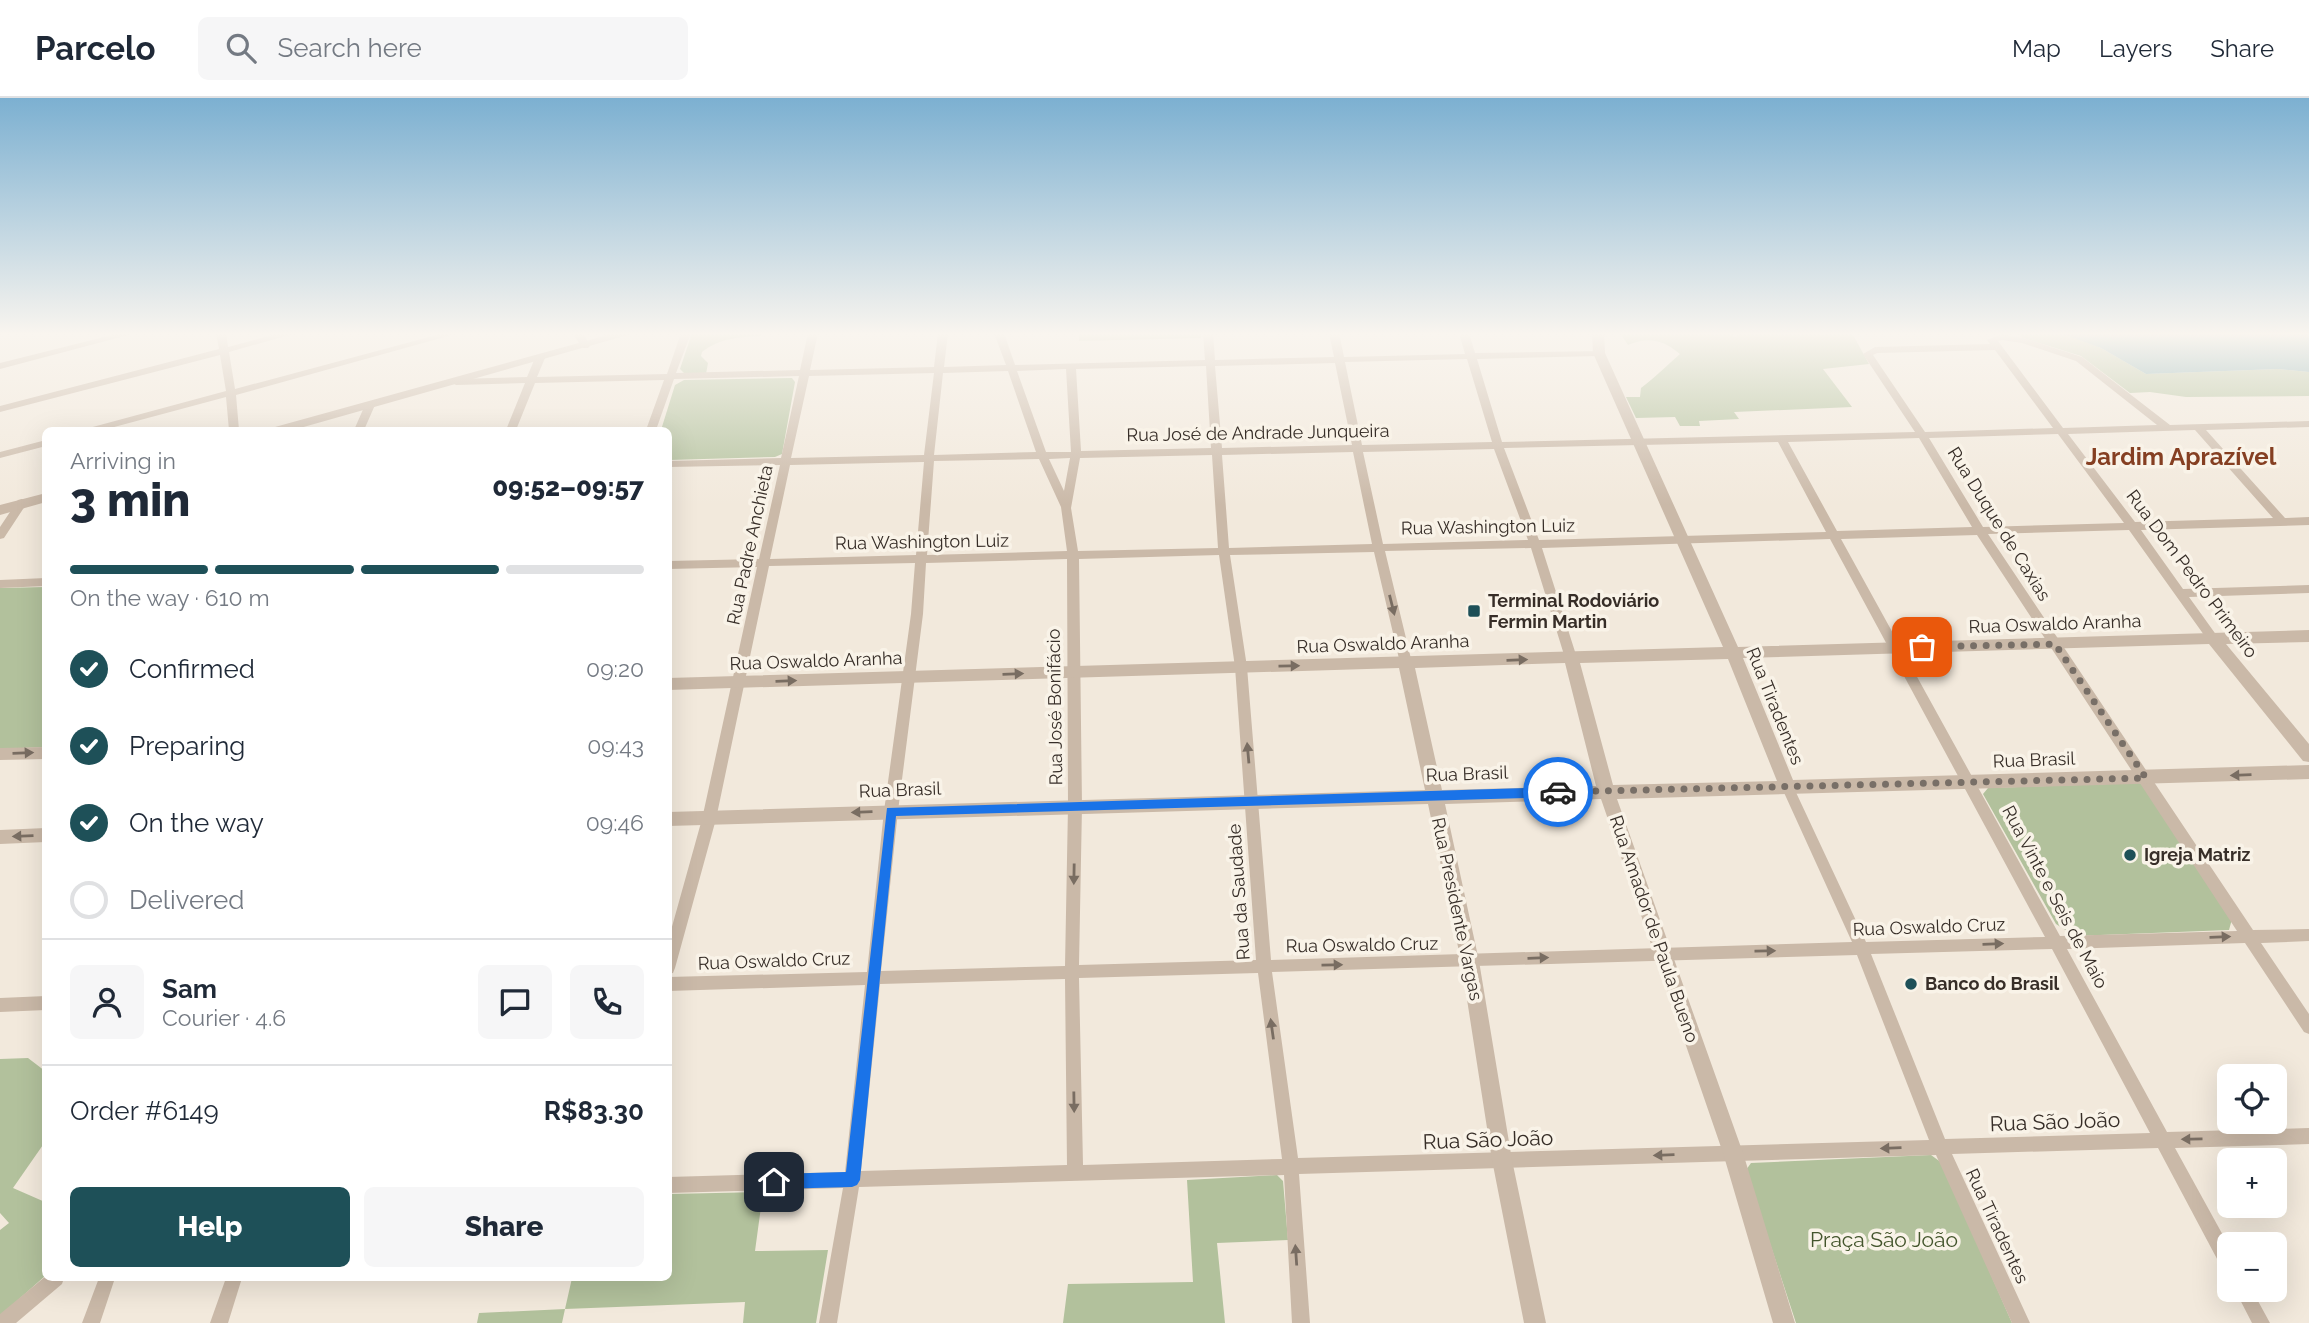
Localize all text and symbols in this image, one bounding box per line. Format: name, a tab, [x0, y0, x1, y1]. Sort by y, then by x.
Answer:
search box	[198, 17, 688, 80]
text: Parcelo	[35, 29, 156, 68]
icon: search	[222, 29, 260, 67]
text: Search here	[278, 33, 422, 63]
text: Map	[2012, 34, 2061, 63]
text: Layers	[2099, 34, 2172, 63]
text: Share	[2210, 34, 2274, 63]
street label: Rua José de Andrade Junqueira	[1126, 420, 1390, 445]
district label: Jardim Aprazível	[2086, 442, 2277, 471]
street label: Rua Duque de Caxias	[1944, 443, 2055, 605]
text: Arriving in	[70, 447, 176, 474]
street label: Rua Padre Anchieta	[722, 463, 777, 627]
text: 09:52–09:57	[492, 472, 644, 502]
text: 3 min	[70, 473, 190, 527]
street label: Rua Dom Pedro Primeiro	[2122, 486, 2263, 662]
street label: Rua Washington Luiz	[1401, 514, 1575, 539]
street label: Rua Washington Luiz	[835, 529, 1009, 554]
text: On the way · 610 m	[70, 584, 270, 611]
place label: Terminal Rodoviário Fermin Martin	[1488, 590, 1659, 632]
one-way arrow	[1387, 594, 1398, 616]
marker: Terminal Rodoviário Fermin Martin	[1466, 603, 1482, 619]
street label: Rua Oswaldo Aranha	[1968, 610, 2142, 637]
pin	[1892, 617, 1952, 677]
street label: Rua José Bonifácio	[1043, 628, 1066, 785]
icon: bag	[1903, 628, 1941, 666]
street label: Rua Oswaldo Aranha	[1296, 630, 1470, 657]
street label: Rua Tiradentes	[1742, 644, 1809, 768]
street label: Rua Oswaldo Aranha	[729, 647, 903, 674]
icon: check	[70, 650, 108, 688]
text: Confirmed	[129, 654, 255, 684]
one-way arrow	[1506, 654, 1528, 665]
text: 09:20	[586, 655, 644, 682]
one-way arrow	[1279, 660, 1301, 671]
one-way arrow	[1002, 668, 1024, 680]
one-way arrow	[775, 675, 797, 687]
icon: check	[70, 727, 108, 765]
text: Preparing	[129, 731, 245, 761]
text: 09:43	[587, 732, 644, 759]
one-way arrow	[1242, 742, 1253, 764]
one-way arrow	[12, 748, 34, 759]
street label: Rua Brasil	[1992, 748, 2076, 771]
courier	[1523, 757, 1593, 827]
street label: Rua Brasil	[1425, 762, 1509, 785]
one-way arrow	[2230, 769, 2252, 780]
icon: car	[1539, 773, 1577, 811]
street label: Rua Brasil	[858, 778, 942, 801]
street label: Rua Vinte e Seis de Maio	[1998, 802, 2113, 992]
icon: check	[70, 804, 108, 842]
one-way arrow	[851, 807, 873, 818]
text: On the way	[129, 808, 264, 838]
text: 09:46	[586, 809, 644, 836]
street label: Rua Amador de Paula Bueno	[1606, 813, 1703, 1045]
street label: Rua Presidente Vargas	[1428, 816, 1487, 1003]
street label: Rua da Saudade	[1223, 823, 1254, 961]
one-way arrow	[12, 831, 34, 842]
place label: Igreja Matriz	[2144, 844, 2251, 865]
marker: Igreja Matriz	[2122, 847, 2138, 863]
one-way arrow	[1068, 863, 1079, 885]
text: Delivered	[129, 885, 244, 915]
street label: Rua Oswaldo Cruz	[1852, 913, 2006, 940]
one-way arrow	[2209, 932, 2231, 943]
street label: Rua Oswaldo Cruz	[1286, 933, 1439, 956]
one-way arrow	[1982, 939, 2004, 950]
one-way arrow	[1755, 945, 1777, 957]
street label: Rua Oswaldo Cruz	[697, 947, 851, 974]
one-way arrow	[1527, 953, 1549, 964]
one-way arrow	[1321, 959, 1343, 970]
button: person	[70, 965, 144, 1039]
button: chat	[478, 965, 552, 1039]
button: phone	[570, 965, 644, 1039]
place label: Banco do Brasil	[1925, 973, 2060, 994]
text: Sam	[162, 974, 217, 1004]
marker: Banco do Brasil	[1903, 976, 1919, 992]
text: Courier · 4.6	[162, 1004, 286, 1031]
one-way arrow	[1266, 1018, 1277, 1040]
map controls	[2217, 1064, 2287, 1302]
button: locate	[2217, 1064, 2287, 1134]
one-way arrow	[1068, 1091, 1079, 1113]
text: Order #6149	[70, 1096, 219, 1126]
text: R$83.30	[544, 1096, 644, 1126]
street label: Rua São João	[1989, 1107, 2121, 1136]
street label: Rua São João	[1422, 1125, 1554, 1154]
one-way arrow	[2181, 1133, 2203, 1145]
one-way arrow	[1880, 1143, 1902, 1154]
button: +	[2217, 1148, 2287, 1218]
one-way arrow	[1652, 1149, 1674, 1161]
pin	[744, 1152, 804, 1212]
icon: home	[755, 1163, 793, 1201]
street label: Rua Tiradentes	[1962, 1165, 2033, 1287]
button: Help	[70, 1187, 350, 1267]
button: Share	[364, 1187, 644, 1267]
park label: Praça São João	[1810, 1227, 1958, 1252]
button: −	[2217, 1232, 2287, 1302]
one-way arrow	[1290, 1244, 1301, 1266]

